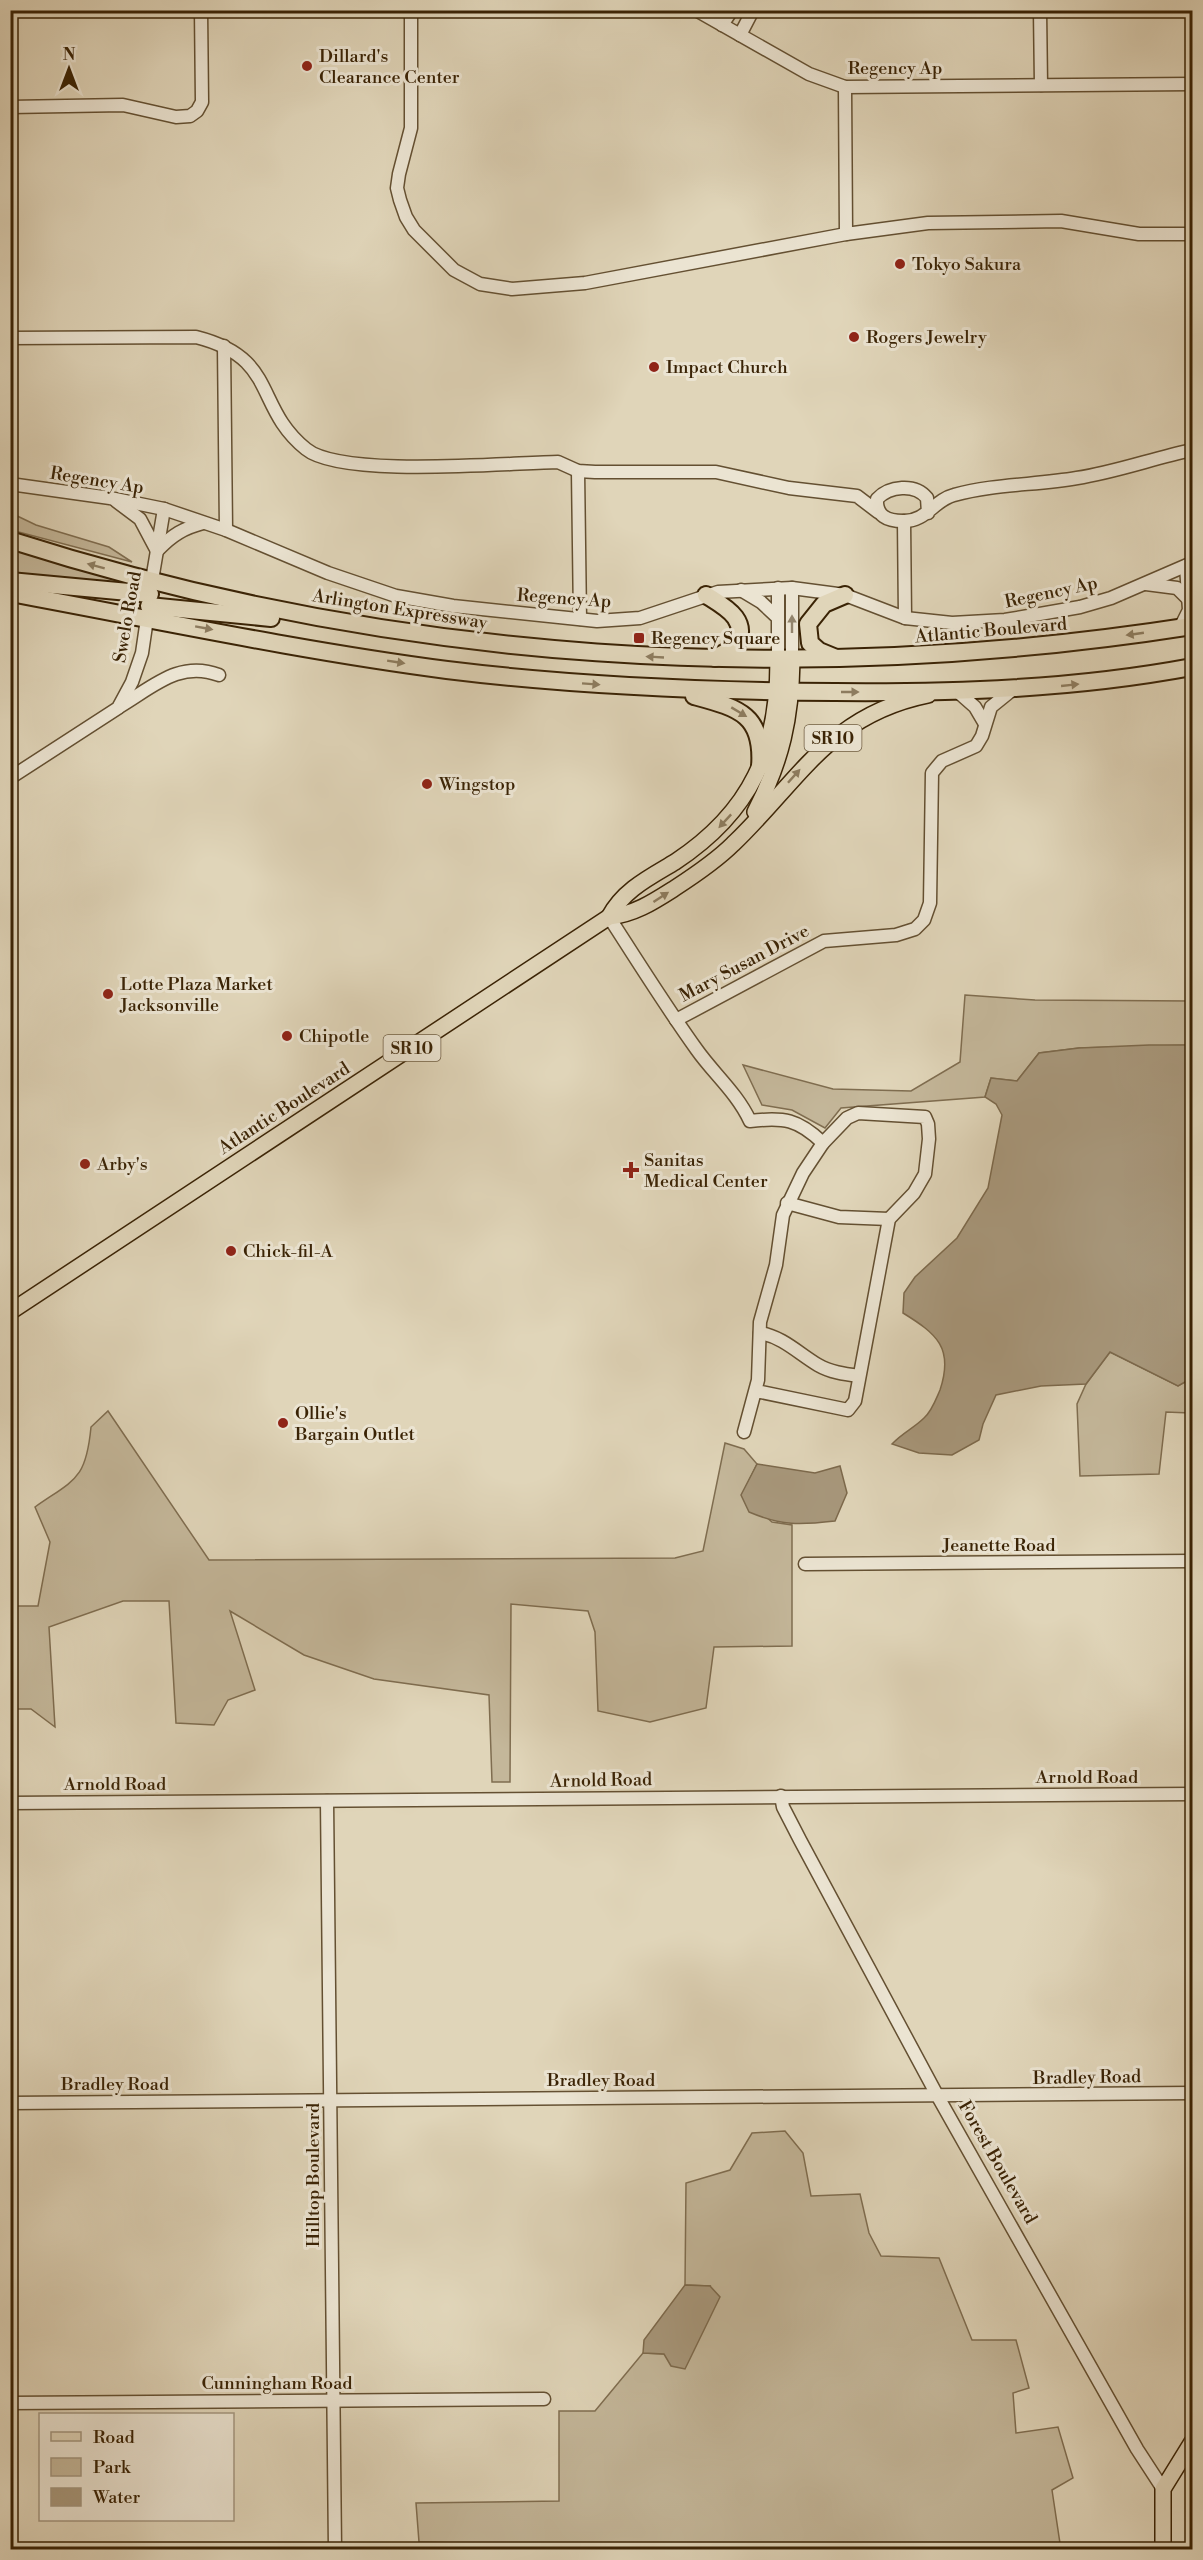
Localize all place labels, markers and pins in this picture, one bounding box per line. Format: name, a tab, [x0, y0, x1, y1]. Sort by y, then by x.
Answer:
place label: Dillard's Clearance Center	[319, 45, 460, 89]
marker: Dillard's Clearance Center	[300, 59, 314, 73]
place label: Tokyo Sakura	[912, 253, 1022, 276]
marker: Tokyo Sakura	[893, 257, 907, 271]
place label: Rogers Jewelry	[866, 326, 987, 349]
marker: Rogers Jewelry	[847, 330, 861, 344]
place label: Impact Church	[666, 356, 788, 379]
marker: Impact Church	[647, 360, 661, 374]
place label: Regency Square	[651, 627, 780, 650]
marker: Regency Square	[632, 631, 646, 645]
place label: Wingstop	[438, 773, 515, 796]
marker: Wingstop	[420, 777, 434, 791]
place label: Lotte Plaza Market Jacksonville	[119, 973, 273, 1017]
marker: Lotte Plaza Market Jacksonville	[101, 987, 115, 1001]
place label: Chipotle	[299, 1025, 369, 1048]
marker: Chipotle	[280, 1029, 294, 1043]
place label: Sanitas Medical Center	[644, 1149, 768, 1193]
place label: Arby's	[96, 1153, 148, 1176]
marker: Arby's	[78, 1157, 92, 1171]
marker: Sanitas Medical Center	[622, 1161, 640, 1179]
place label: Chick-fil-A	[243, 1240, 334, 1263]
marker: Chick-fil-A	[224, 1244, 238, 1258]
place label: Ollie's Bargain Outlet	[294, 1402, 416, 1446]
marker: Ollie's Bargain Outlet	[276, 1416, 290, 1430]

